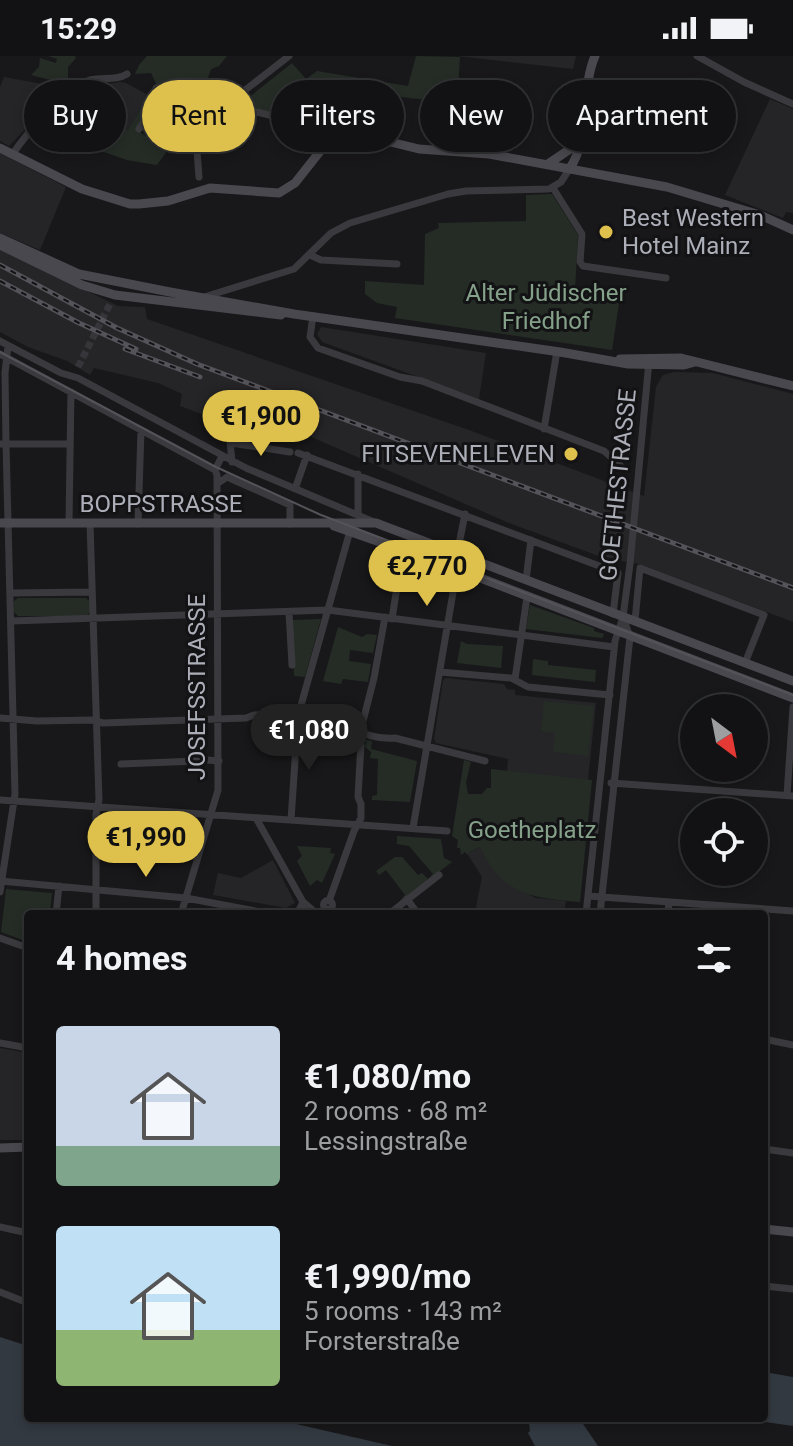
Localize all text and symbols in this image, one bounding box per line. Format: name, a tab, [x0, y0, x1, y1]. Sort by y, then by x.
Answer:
text: 15:29	[40, 11, 117, 46]
chip: Buy	[24, 80, 126, 152]
chip: Rent	[142, 80, 255, 152]
chip: Filters	[271, 80, 404, 152]
chip: New	[420, 80, 532, 152]
chip: Apartment	[548, 80, 736, 152]
place label: Best Western Hotel Mainz	[622, 204, 764, 260]
marker: Best Western Hotel Mainz	[597, 223, 615, 241]
park label: Alter Jüdischer Friedhof	[465, 279, 627, 335]
street label: GOETHESTRASSE	[594, 388, 642, 582]
pin: €1,900	[196, 390, 326, 458]
text: €1,900	[221, 401, 301, 431]
place label: FITSEVENELEVEN	[361, 440, 555, 468]
marker: FITSEVENELEVEN	[562, 445, 580, 463]
street label: BOPPSTRASSE	[80, 490, 242, 518]
pin: €2,770	[362, 540, 492, 608]
text: €2,770	[387, 551, 467, 581]
street label: JOSEFSSTRASSE	[183, 594, 211, 780]
north arrow	[680, 694, 768, 782]
map controls	[680, 694, 768, 886]
pin: €1,080	[244, 704, 374, 772]
text: €1,080	[269, 715, 349, 745]
button: locate	[680, 798, 768, 886]
pin: €1,990	[81, 811, 211, 879]
park label: Goetheplatz	[468, 816, 596, 844]
text: €1,990	[106, 822, 186, 852]
icon: filters	[692, 936, 736, 980]
text: 4 homes	[56, 938, 187, 978]
text: €1,080/mo	[304, 1056, 471, 1096]
icon: home	[120, 1058, 216, 1154]
text: 2 rooms · 68 m²	[304, 1096, 487, 1126]
text: Lessingstraße	[304, 1126, 468, 1156]
text: €1,990/mo	[304, 1256, 471, 1296]
icon: home	[120, 1258, 216, 1354]
text: 5 rooms · 143 m²	[304, 1296, 502, 1326]
text: Forsterstraße	[304, 1326, 460, 1356]

